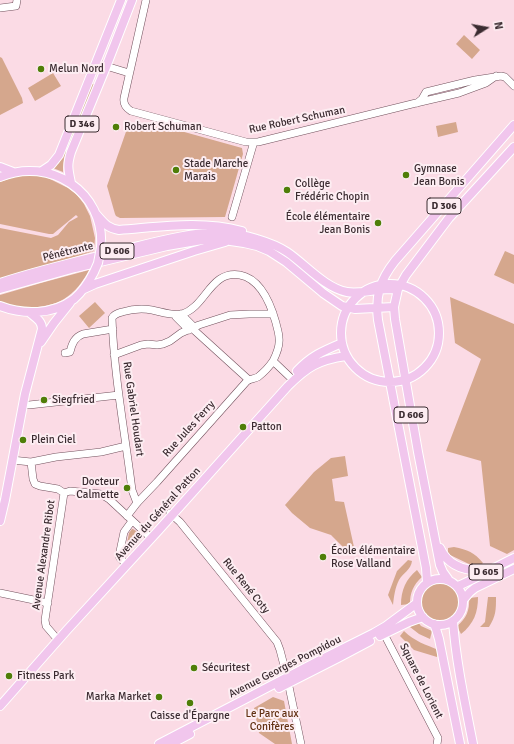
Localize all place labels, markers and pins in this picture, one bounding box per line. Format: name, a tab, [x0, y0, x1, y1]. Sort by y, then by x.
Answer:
place label: Melun Nord	[49, 62, 104, 76]
marker: Melun Nord	[36, 64, 46, 74]
place label: Robert Schuman	[124, 120, 202, 134]
marker: Robert Schuman	[111, 122, 121, 132]
place label: Stade Marche Marais	[184, 157, 248, 183]
place label: Gymnase Jean Bonis	[414, 162, 465, 188]
marker: Stade Marche Marais	[171, 165, 181, 175]
marker: Gymnase Jean Bonis	[401, 170, 411, 180]
place label: Collège Frédéric Chopin	[295, 177, 369, 203]
marker: Collège Frédéric Chopin	[282, 185, 292, 195]
place label: École élémentaire Jean Bonis	[286, 210, 370, 236]
marker: École élémentaire Jean Bonis	[373, 218, 383, 228]
place label: Siegfried	[52, 393, 95, 407]
marker: Siegfried	[39, 395, 49, 405]
place label: Patton	[251, 420, 282, 434]
marker: Patton	[238, 422, 248, 432]
place label: Plein Ciel	[31, 433, 76, 447]
marker: Plein Ciel	[18, 435, 28, 445]
place label: Docteur Calmette	[76, 475, 119, 501]
marker: Docteur Calmette	[122, 483, 132, 493]
place label: École élémentaire Rose Valland	[331, 544, 415, 570]
marker: École élémentaire Rose Valland	[318, 552, 328, 562]
place label: Sécuritest	[202, 661, 250, 675]
marker: Sécuritest	[189, 663, 199, 673]
place label: Fitness Park	[17, 669, 74, 683]
marker: Fitness Park	[4, 671, 14, 681]
place label: Marka Market	[86, 690, 151, 704]
marker: Marka Market	[154, 692, 164, 702]
marker: Caisse d'Épargne	[185, 698, 195, 708]
place label: Caisse d'Épargne	[150, 709, 230, 723]

